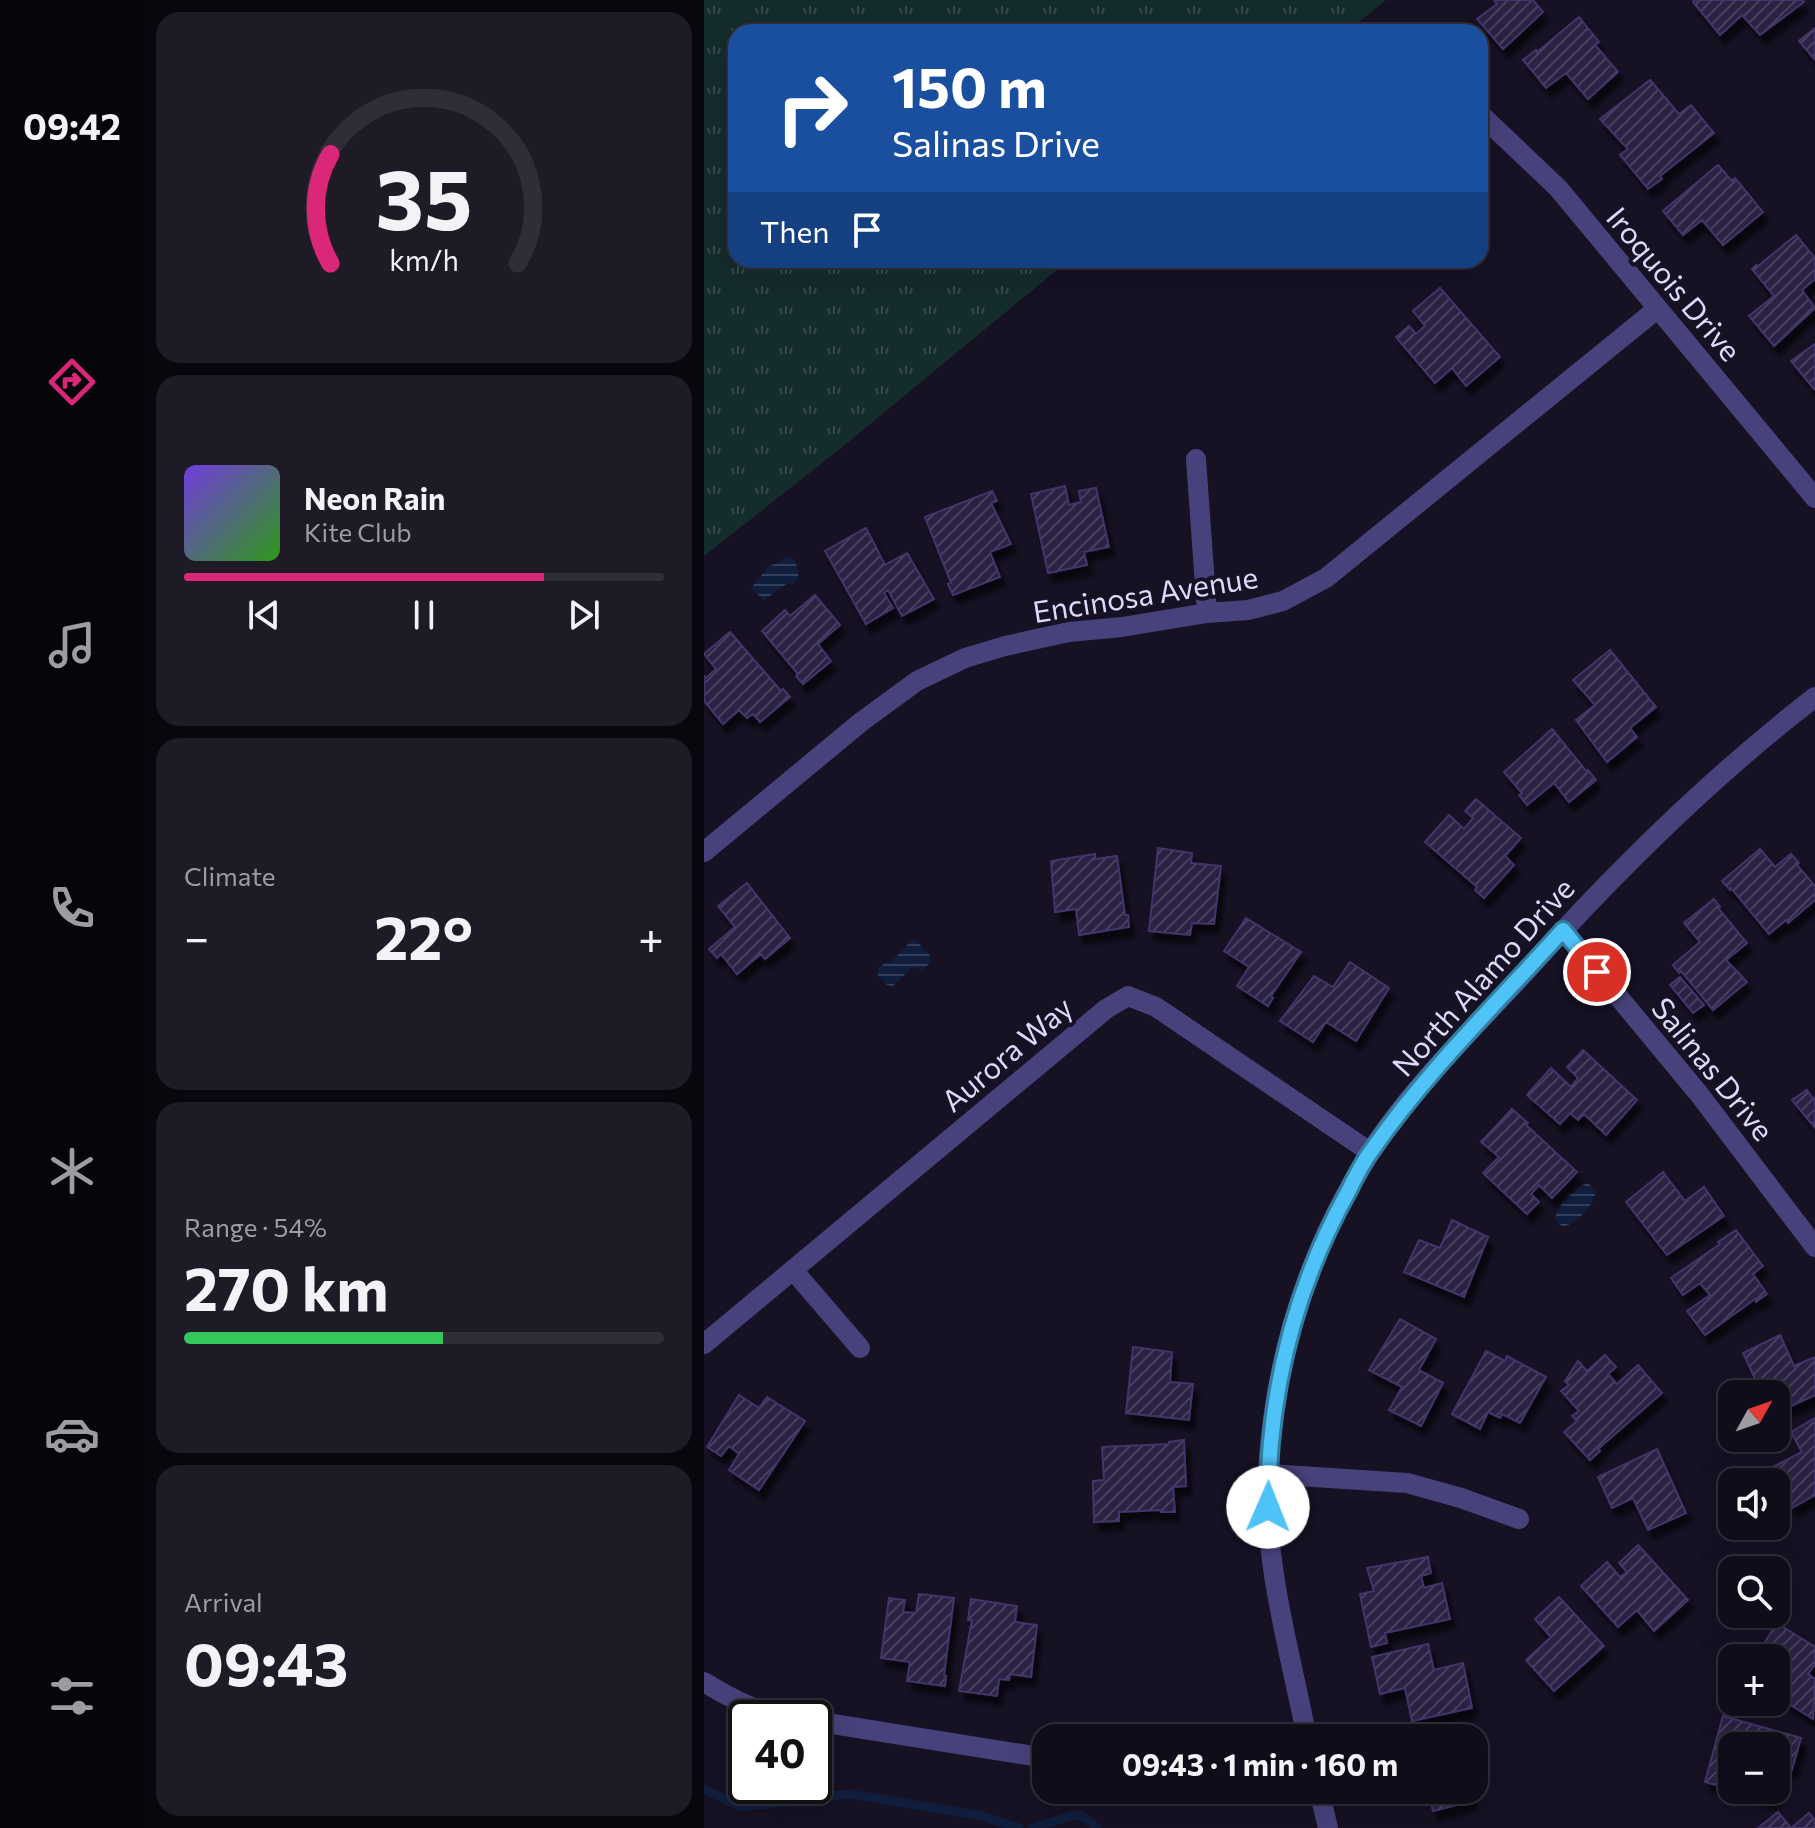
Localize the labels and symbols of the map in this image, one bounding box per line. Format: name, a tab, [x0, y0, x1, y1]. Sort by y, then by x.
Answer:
street label: Iroquois Drive	[1600, 198, 1750, 368]
street label: Encinosa Avenue	[1030, 557, 1260, 629]
street label: North Alamo Drive	[1383, 869, 1581, 1083]
pin	[1563, 938, 1631, 1006]
street label: Aurora Way	[933, 988, 1079, 1118]
street label: Salinas Drive	[1645, 989, 1783, 1147]
north arrow	[1718, 1380, 1790, 1452]
position arrow	[1226, 1465, 1310, 1549]
speed limit sign: 40	[728, 1700, 832, 1804]

